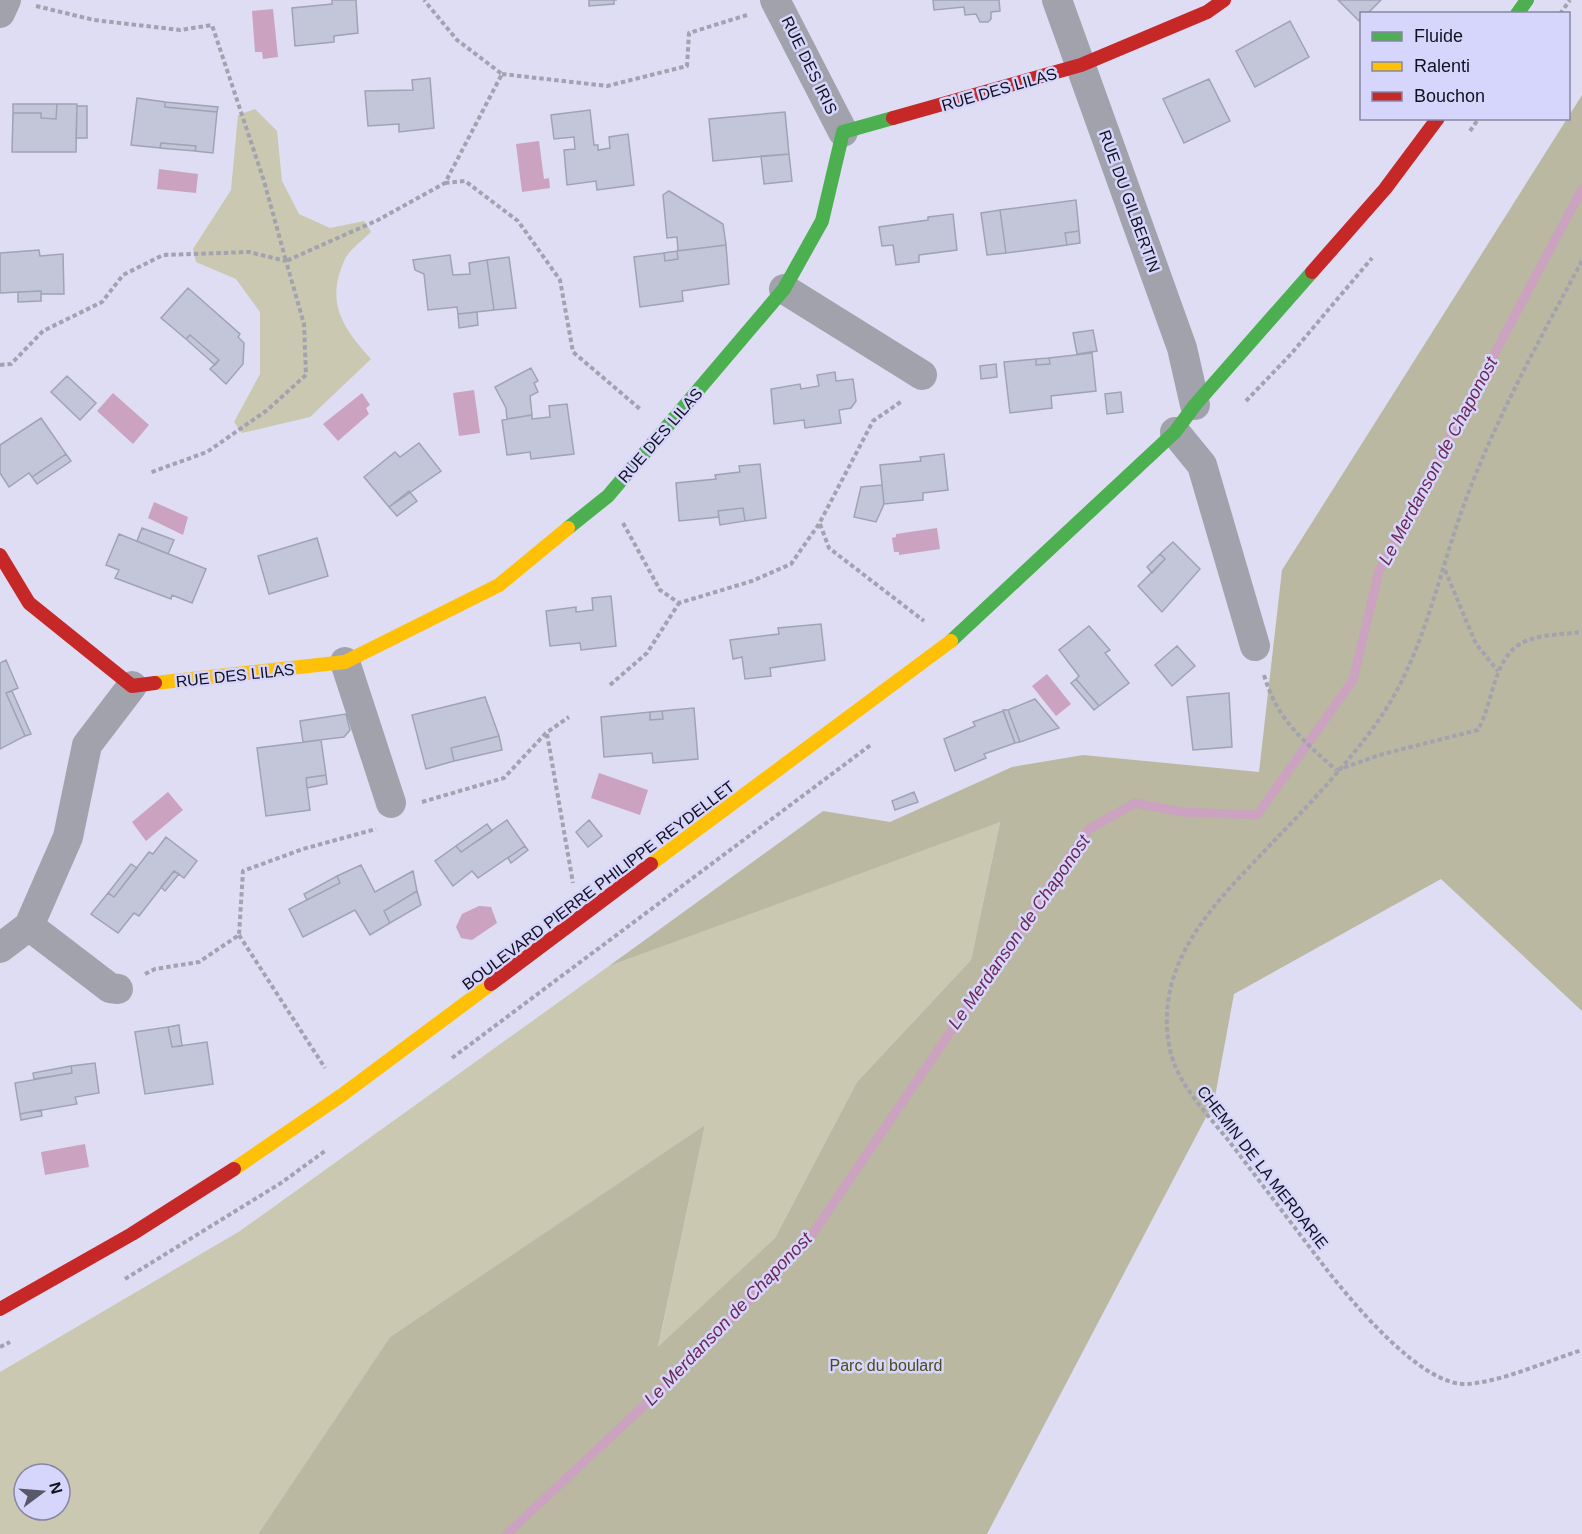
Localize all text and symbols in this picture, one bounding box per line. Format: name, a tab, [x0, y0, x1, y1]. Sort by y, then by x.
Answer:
legend	[1360, 12, 1570, 120]
street label: RUE DES IRIS	[779, 14, 841, 117]
text: Fluide	[1414, 26, 1463, 46]
text: Ralenti	[1414, 56, 1470, 76]
street label: RUE DES LILAS	[940, 65, 1059, 114]
text: Bouchon	[1414, 86, 1485, 106]
street label: RUE DU GILBERTIN	[1096, 128, 1163, 275]
water label: Le Merdanson de Chaponost	[1375, 353, 1502, 568]
street label: RUE DES LILAS	[615, 385, 706, 486]
street label: RUE DES LILAS	[175, 661, 295, 690]
street label: BOULEVARD PIERRE PHILIPPE REYDELLET	[459, 777, 738, 993]
water label: Le Merdanson de Chaponost	[944, 830, 1094, 1033]
street label: CHEMIN DE LA MERDARIE	[1194, 1083, 1331, 1252]
water label: Le Merdanson de Chaponost	[640, 1228, 817, 1409]
park label: Parc du boulard	[830, 1357, 942, 1374]
north arrow	[12, 1462, 72, 1522]
text: N	[46, 1480, 66, 1496]

